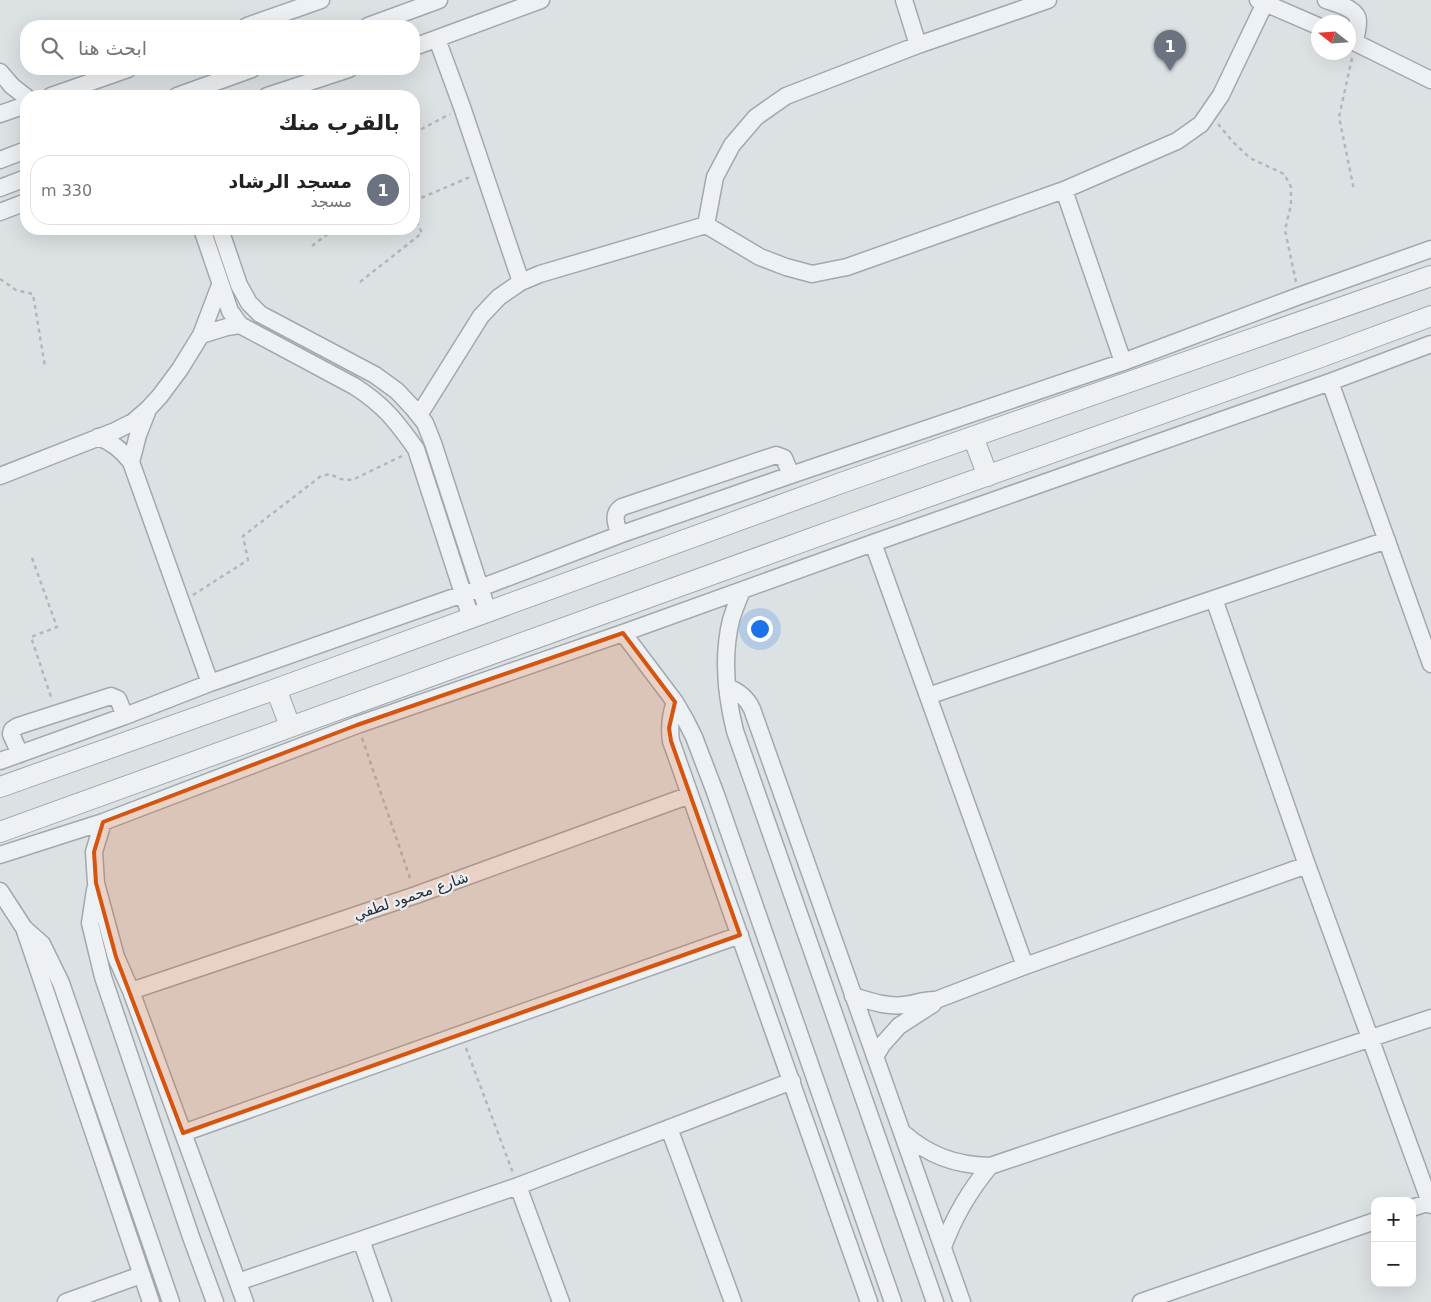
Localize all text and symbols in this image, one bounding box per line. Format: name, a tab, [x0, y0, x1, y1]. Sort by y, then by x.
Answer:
north arrow	[1311, 15, 1356, 60]
search box	[20, 20, 420, 75]
pin: 1	[1154, 30, 1186, 71]
icon: search	[38, 34, 66, 62]
text: ابحث هنا	[78, 37, 147, 59]
text: بالقرب منك	[279, 111, 400, 135]
text: مسجد الرشاد	[229, 170, 352, 192]
text: 330 m	[41, 181, 92, 200]
text: 1	[377, 181, 389, 200]
text: مسجد	[310, 192, 352, 211]
your location	[747, 616, 773, 642]
street label: شارع محمود لطفي	[351, 868, 471, 925]
map controls	[1371, 1197, 1416, 1287]
button: +	[1371, 1197, 1416, 1242]
button: −	[1371, 1242, 1416, 1287]

